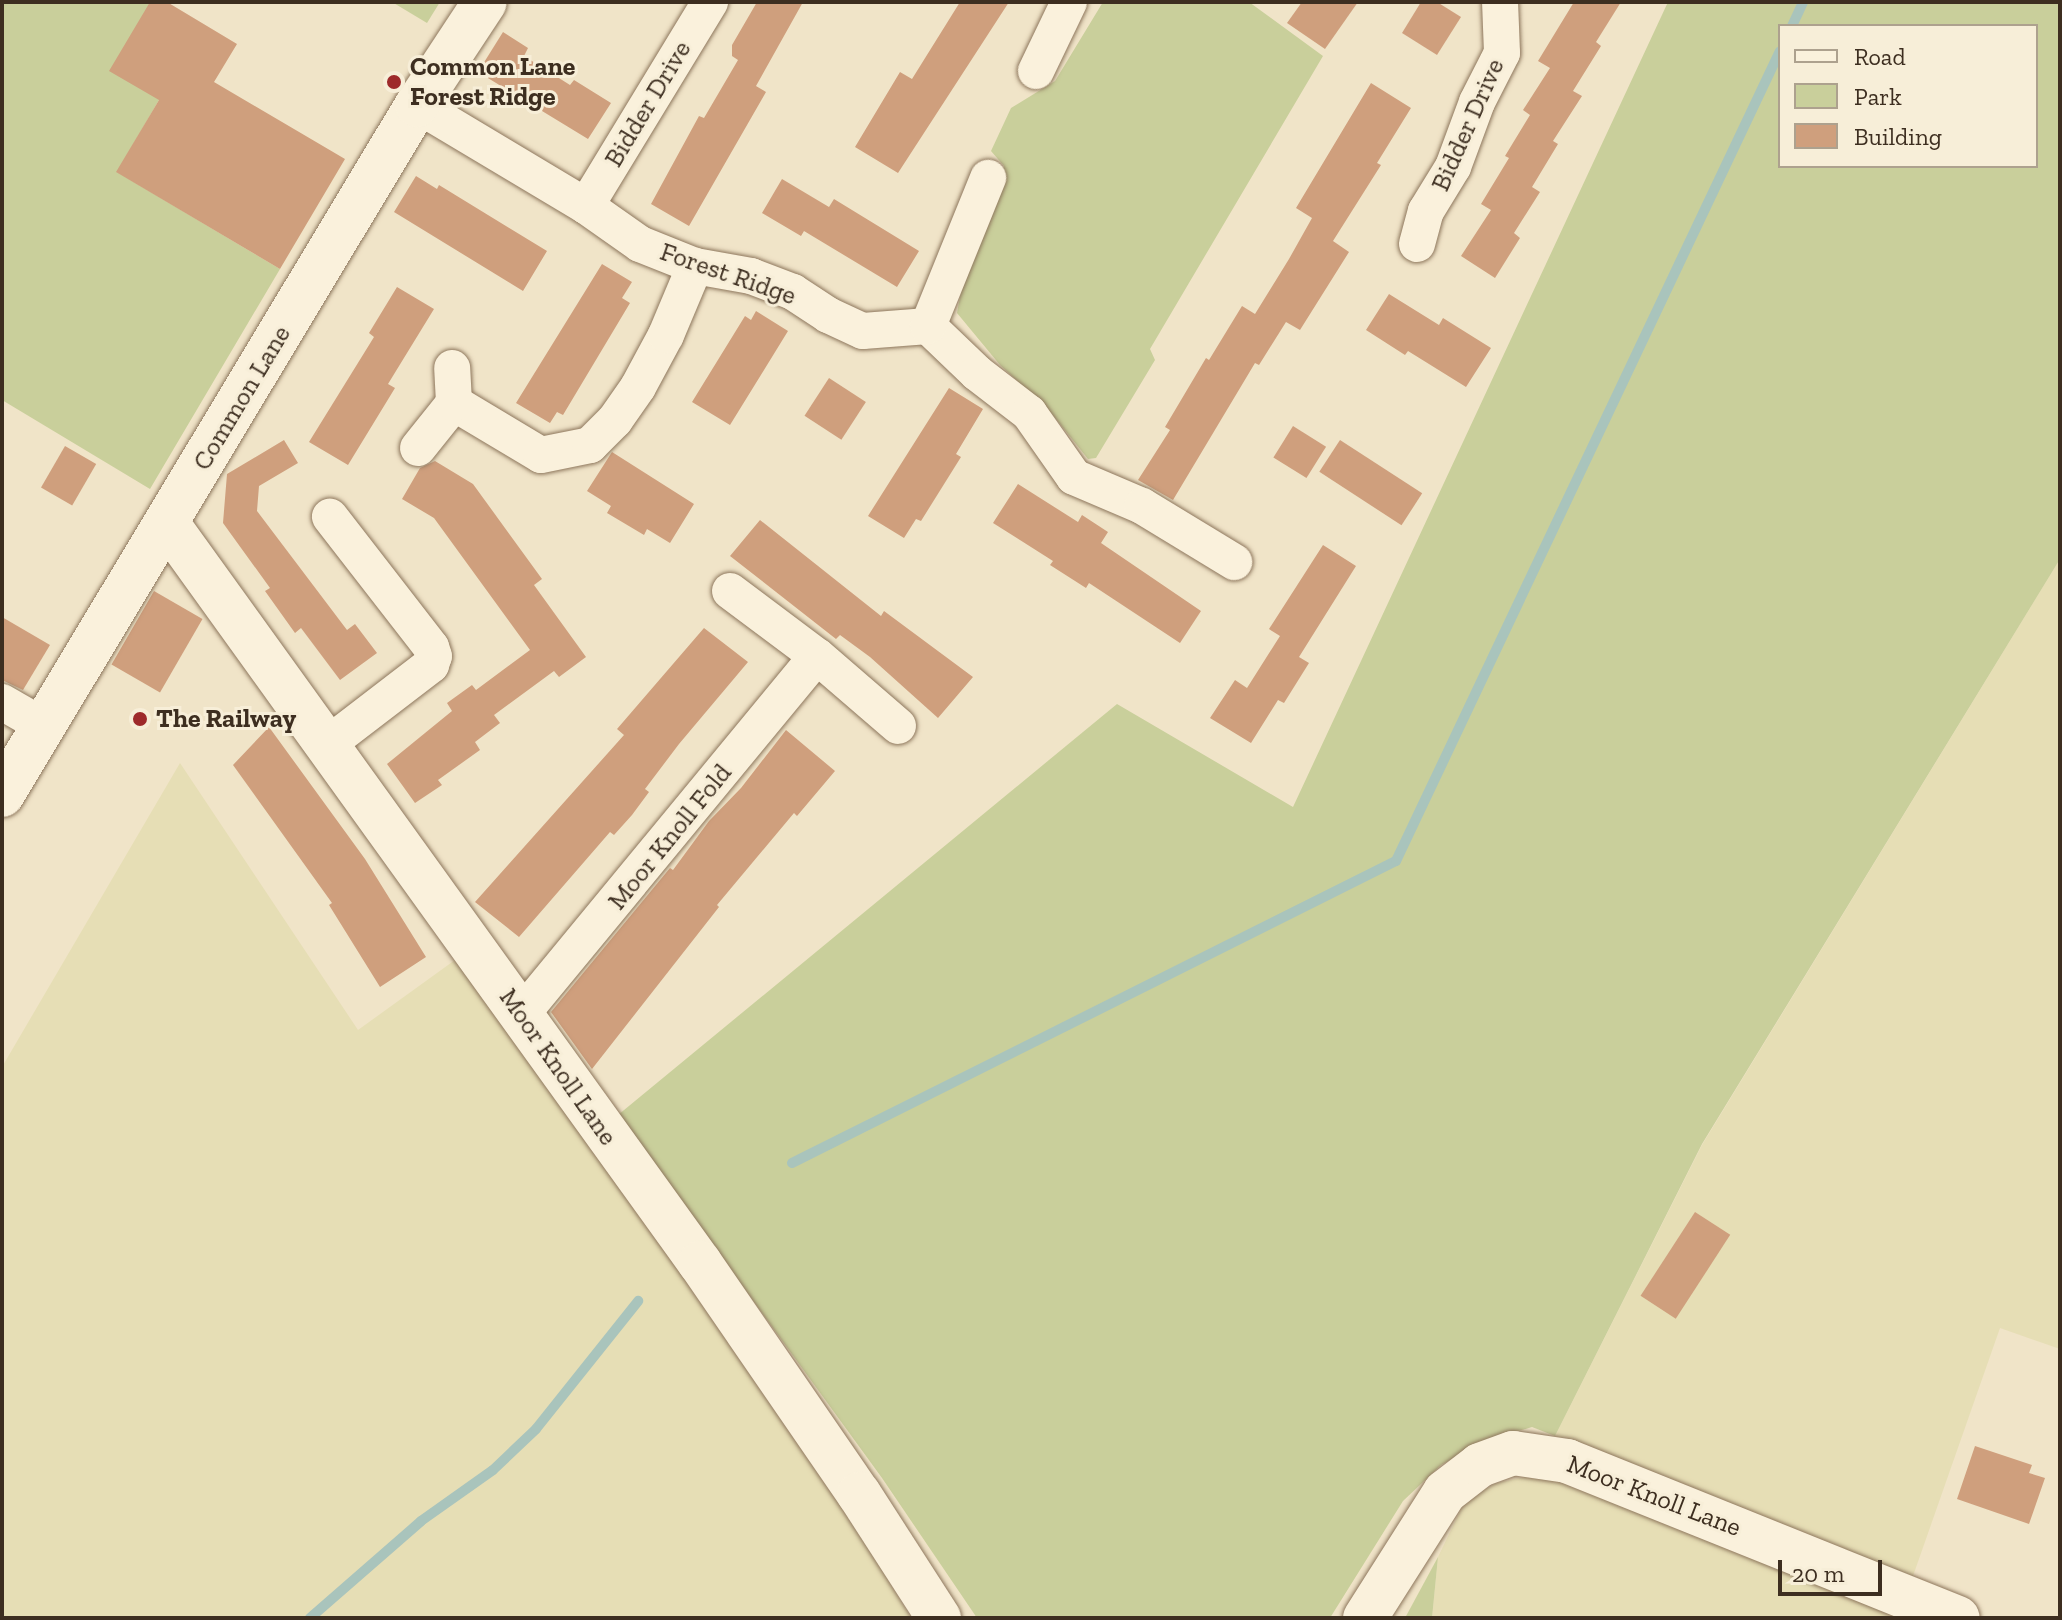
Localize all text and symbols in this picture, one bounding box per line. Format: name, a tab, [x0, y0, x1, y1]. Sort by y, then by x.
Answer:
legend	[1778, 24, 2038, 168]
street label: Bidder Drive	[598, 35, 698, 173]
text: Road	[1854, 42, 1906, 71]
place label: Common Lane Forest Ridge	[410, 51, 575, 112]
street label: Bidder Drive	[1425, 54, 1511, 196]
marker: Common Lane Forest Ridge	[385, 73, 403, 91]
text: Park	[1854, 82, 1902, 111]
text: Building	[1854, 122, 1942, 151]
street label: Forest Ridge	[656, 236, 800, 312]
street label: Common Lane	[187, 320, 297, 476]
place label: The Railway	[156, 703, 296, 735]
marker: The Railway	[131, 710, 149, 728]
street label: Moor Knoll Fold	[602, 758, 738, 916]
street label: Moor Knoll Lane	[492, 983, 624, 1151]
street label: Moor Knoll Lane	[1562, 1448, 1746, 1544]
scale bar	[1782, 1544, 1886, 1594]
text: 20 m	[1792, 1559, 1844, 1588]

